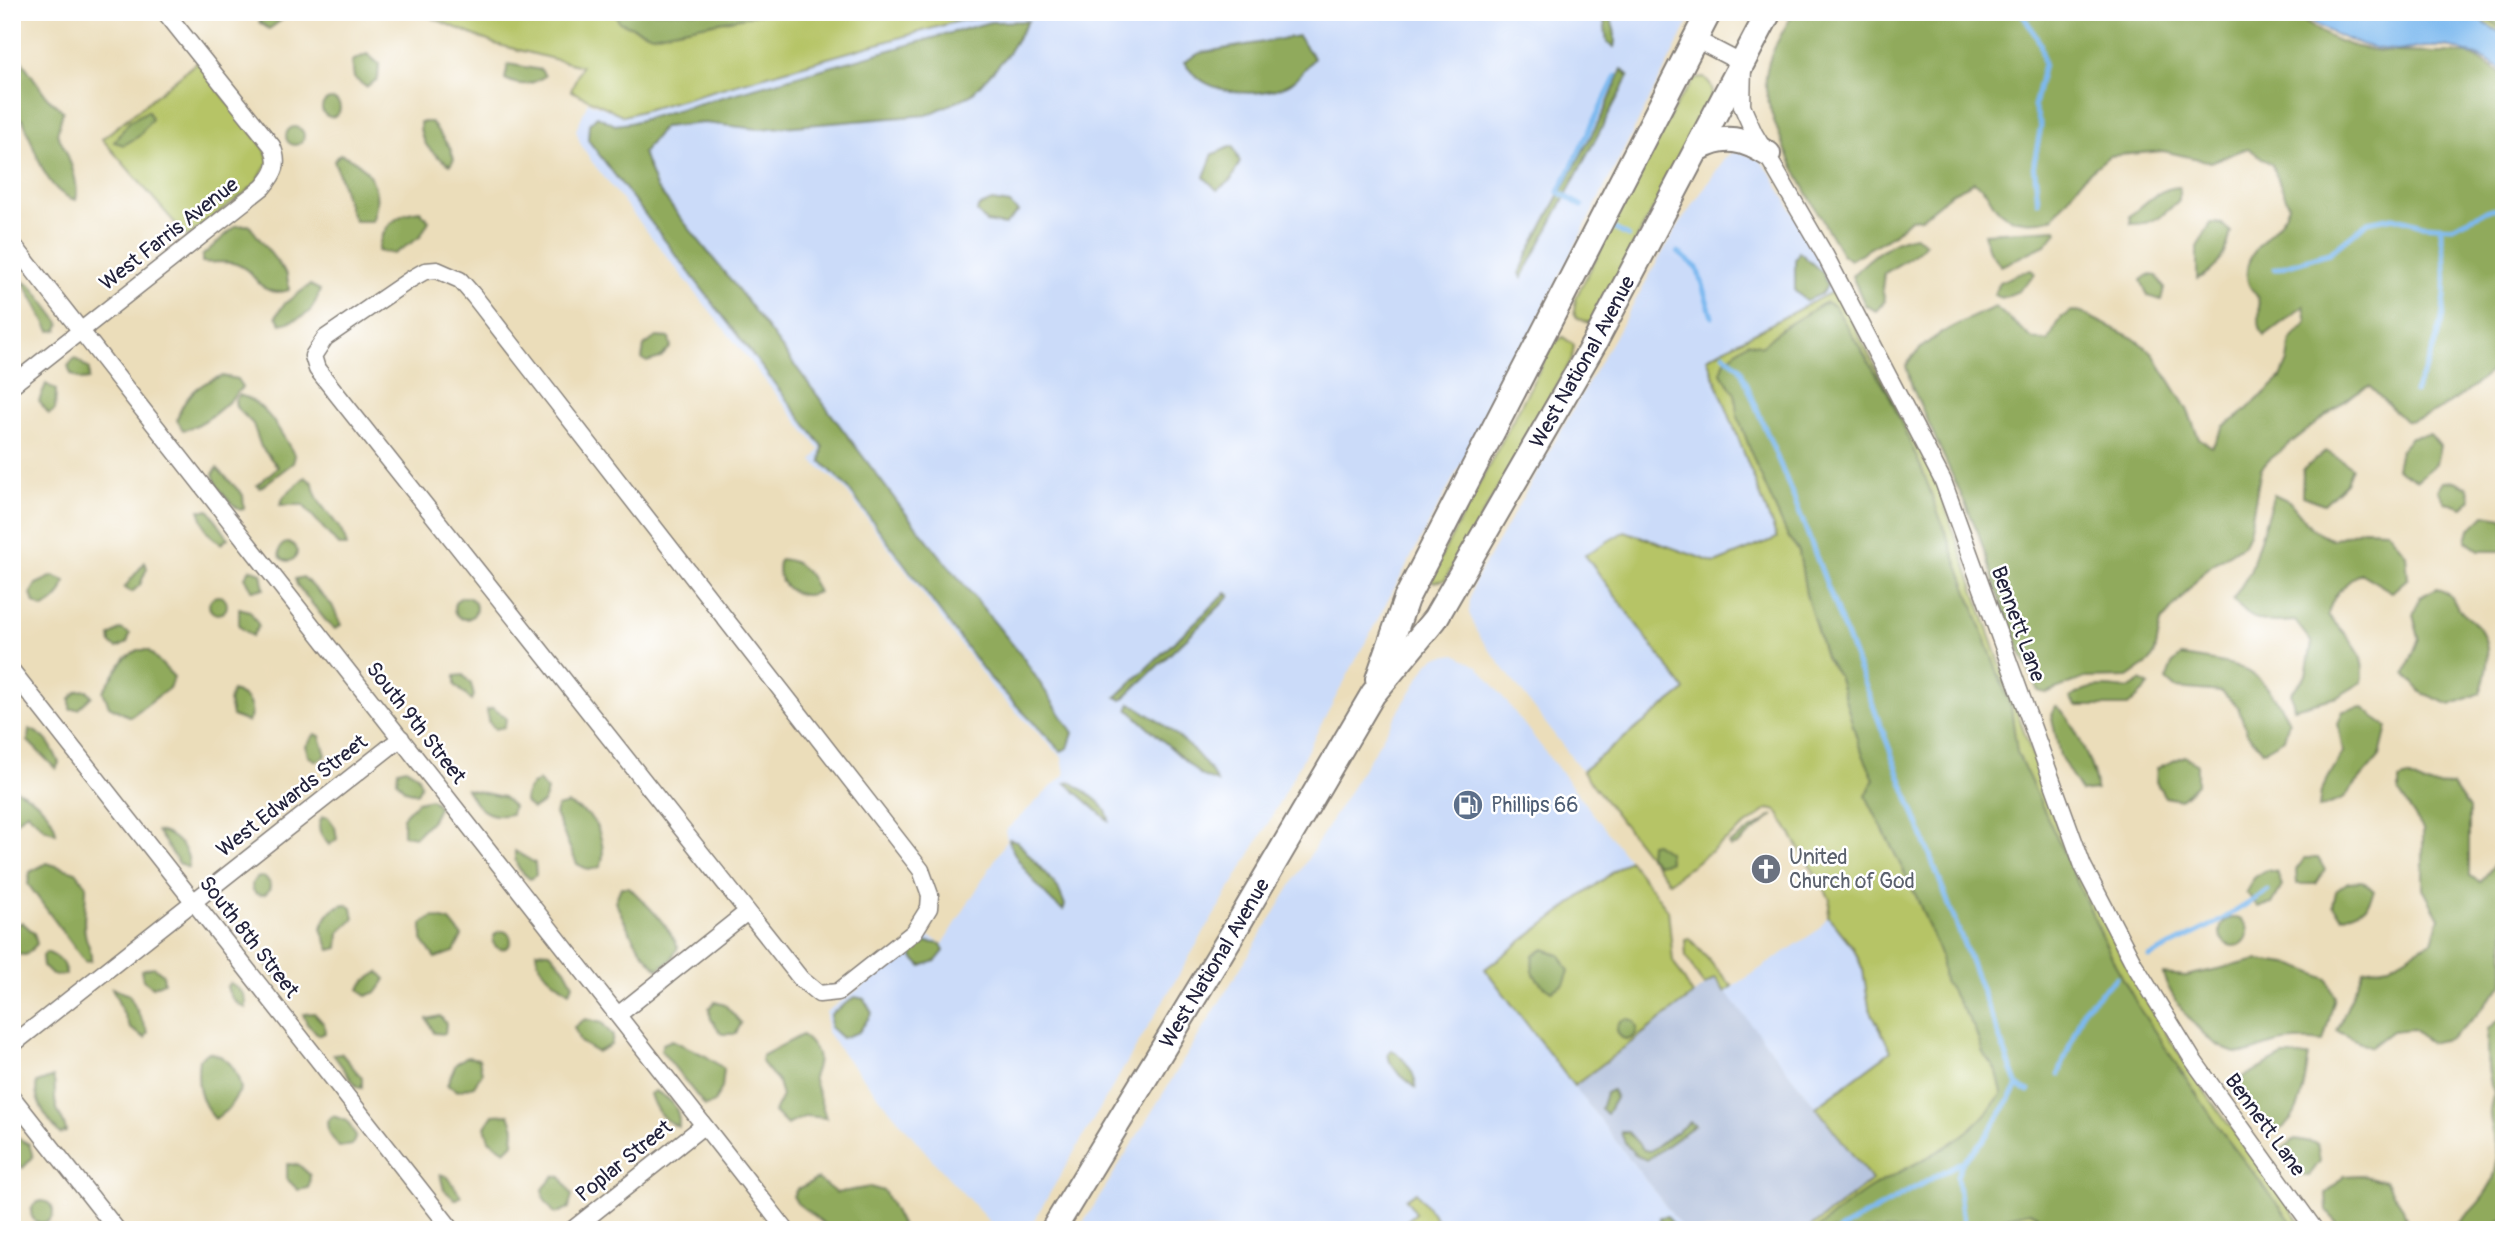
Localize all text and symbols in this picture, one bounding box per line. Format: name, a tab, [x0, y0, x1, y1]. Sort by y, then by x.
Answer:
street label: West Farris Avenue	[94, 171, 244, 297]
street label: West National Avenue	[1523, 270, 1641, 453]
street label: Bennett Lane	[1985, 563, 2052, 686]
street label: South 9th Street	[360, 657, 472, 790]
street label: West Edwards Street	[211, 728, 373, 863]
fuel station icon: Phillips 66	[1451, 788, 1485, 822]
place label: Phillips 66	[1491, 792, 1578, 819]
place label: United Church of God	[1789, 844, 1915, 895]
church icon: United Church of God	[1749, 852, 1783, 886]
street label: South 8th Street	[193, 871, 305, 1004]
street label: West National Avenue	[1153, 873, 1276, 1053]
street label: Bennett Lane	[2219, 1068, 2312, 1182]
street label: Poplar Street	[570, 1113, 678, 1208]

